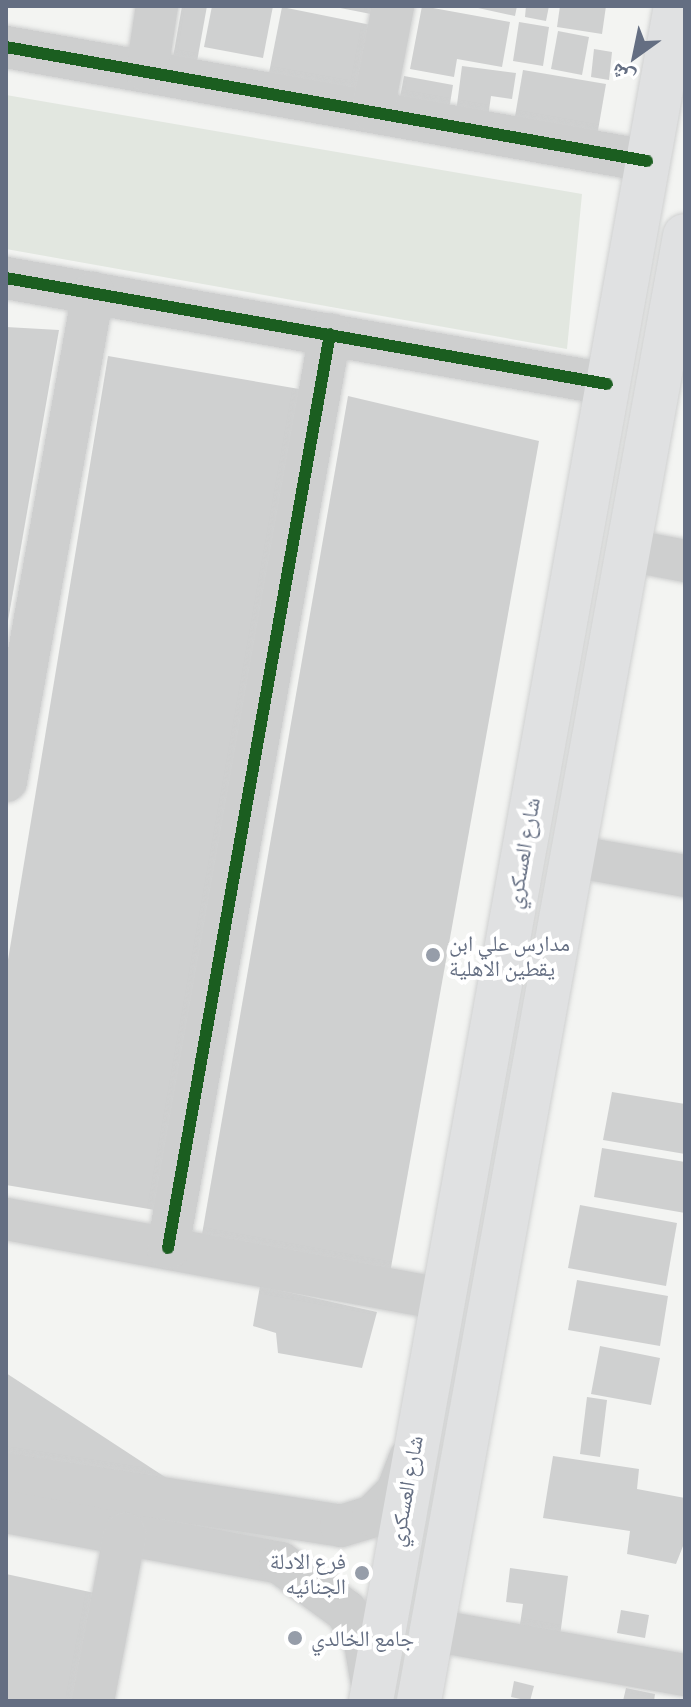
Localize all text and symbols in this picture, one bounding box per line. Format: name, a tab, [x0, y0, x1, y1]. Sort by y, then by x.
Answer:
north arrow	[595, 16, 675, 96]
text: ش	[605, 59, 639, 93]
street label: شارع العسكري	[499, 795, 545, 911]
place label: مدارس علي ابن يقطين الاهلية	[449, 929, 570, 980]
marker: مدارس علي ابن يقطين الاهلية	[424, 946, 442, 964]
street label: شارع العسكري	[382, 1433, 428, 1549]
place label: فرع الادلة الجنائيه	[270, 1547, 346, 1598]
marker: فرع الادلة الجنائيه	[353, 1564, 371, 1582]
place label: جامع الخالدي	[311, 1625, 414, 1651]
marker: جامع الخالدي	[286, 1629, 304, 1647]

